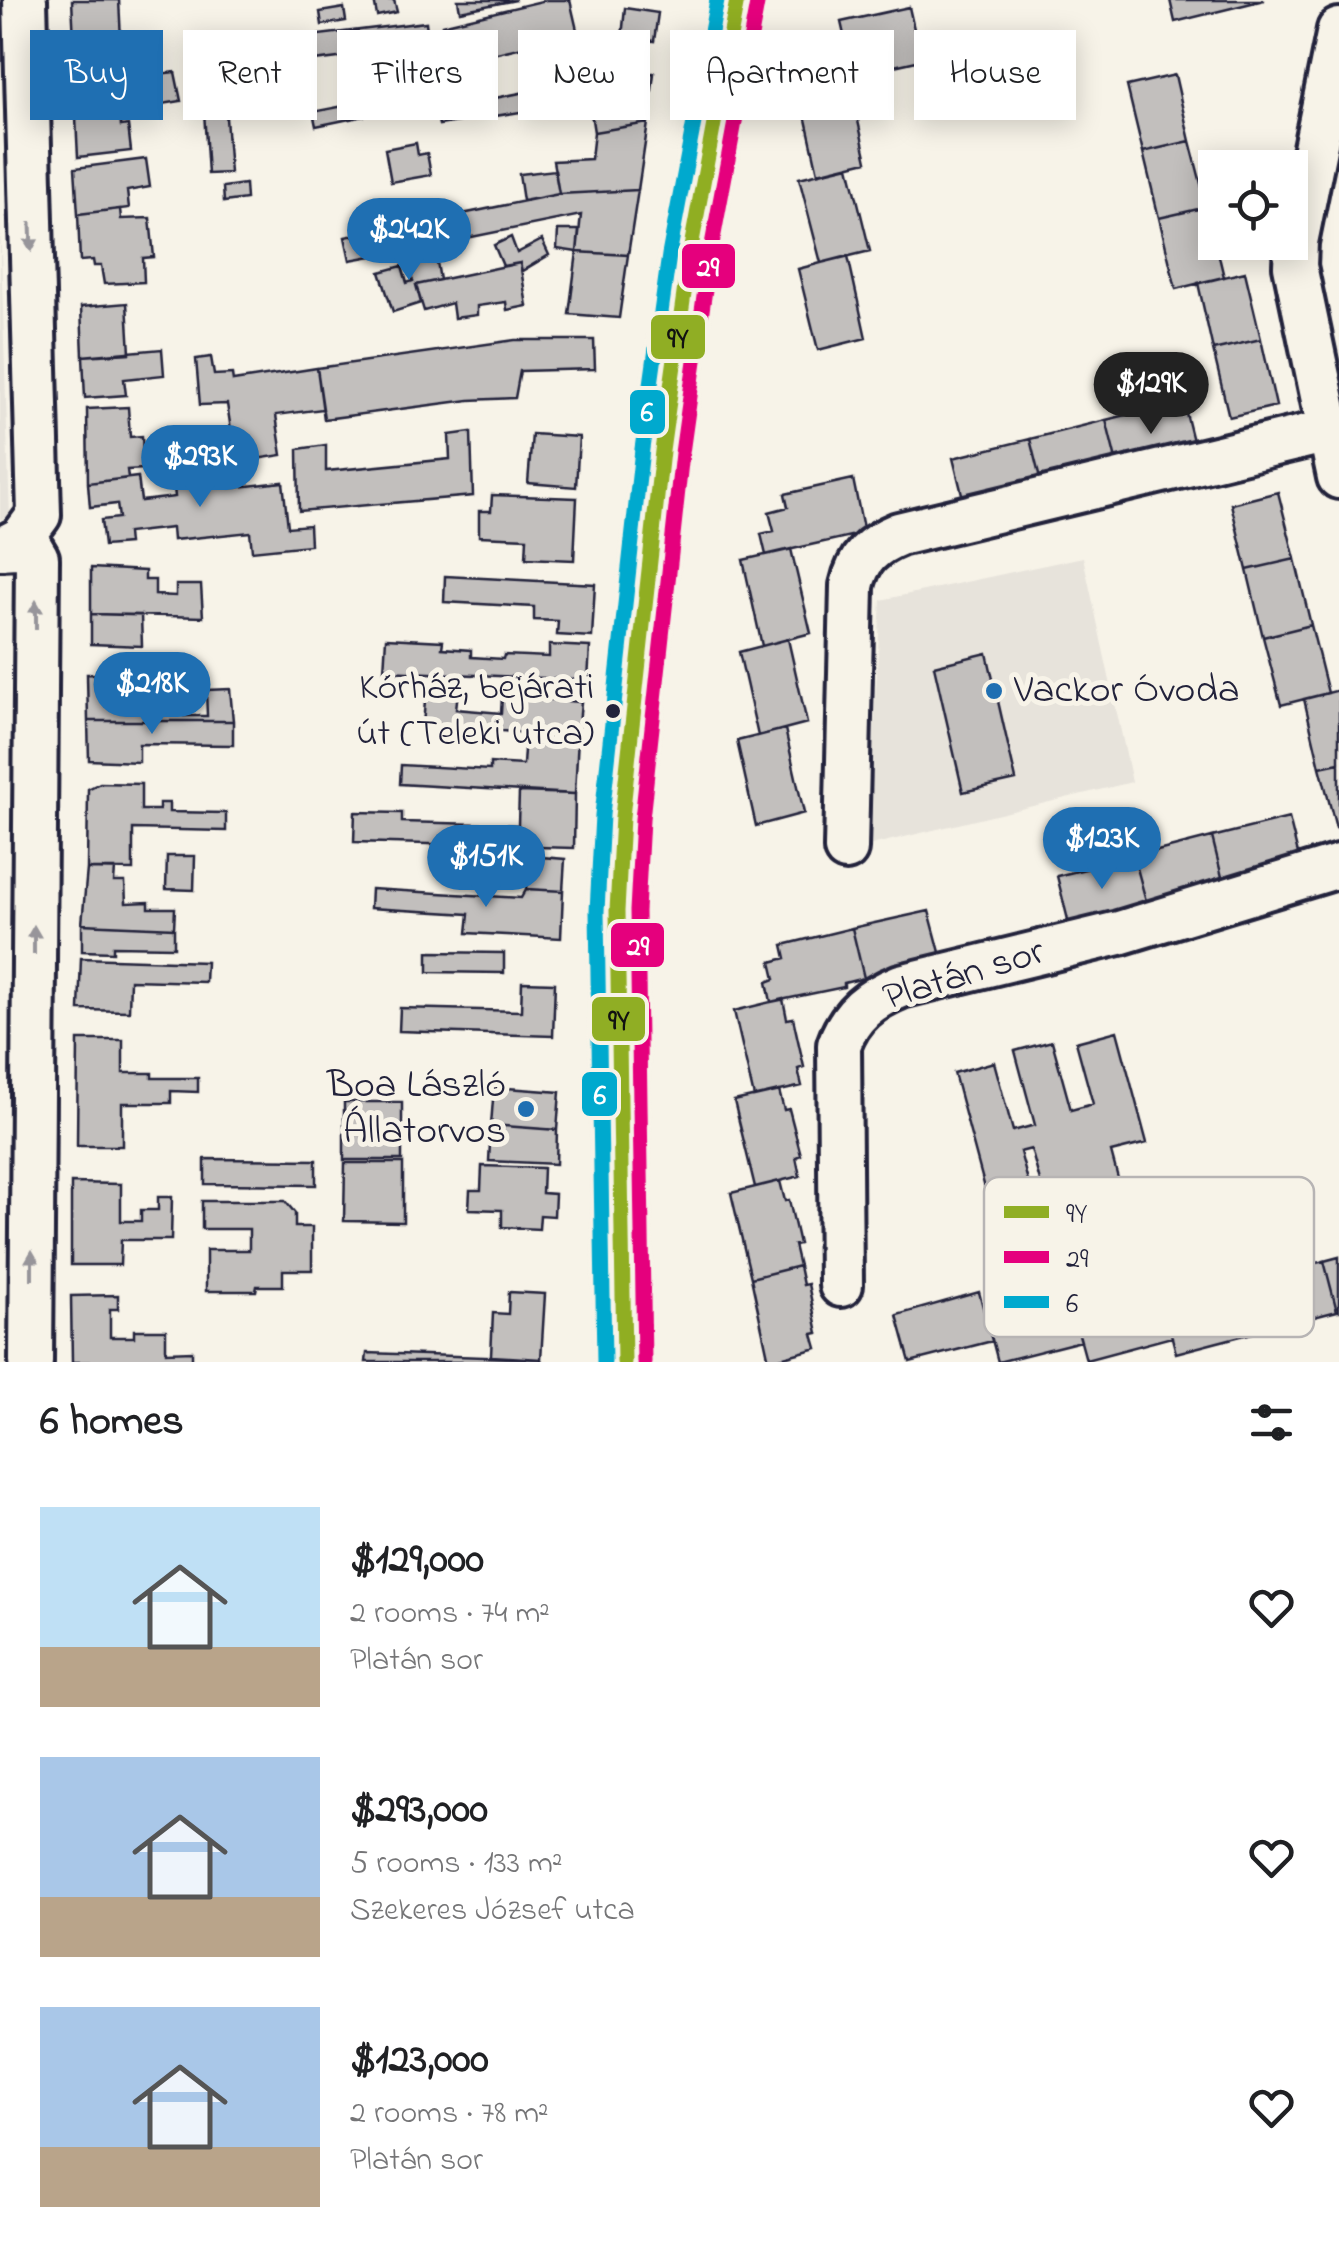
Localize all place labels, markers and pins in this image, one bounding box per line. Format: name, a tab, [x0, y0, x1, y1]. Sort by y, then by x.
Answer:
pin: $242K	[339, 198, 479, 283]
pin: $129K	[1081, 352, 1221, 437]
pin: $293K	[130, 425, 270, 510]
pin: $218K	[82, 652, 222, 737]
place label: Kórház, bejárati út (Teleki utca)	[356, 661, 594, 763]
place label: Vackor Óvoda	[1013, 662, 1239, 721]
marker: Vackor Óvoda	[983, 680, 1005, 702]
marker: Kórház, bejárati út (Teleki utca)	[603, 701, 623, 721]
pin: $123K	[1032, 807, 1172, 892]
pin: $151K	[416, 825, 556, 910]
place label: Boa László Állatorvos	[326, 1057, 506, 1162]
marker: Boa László Állatorvos	[515, 1098, 537, 1120]

